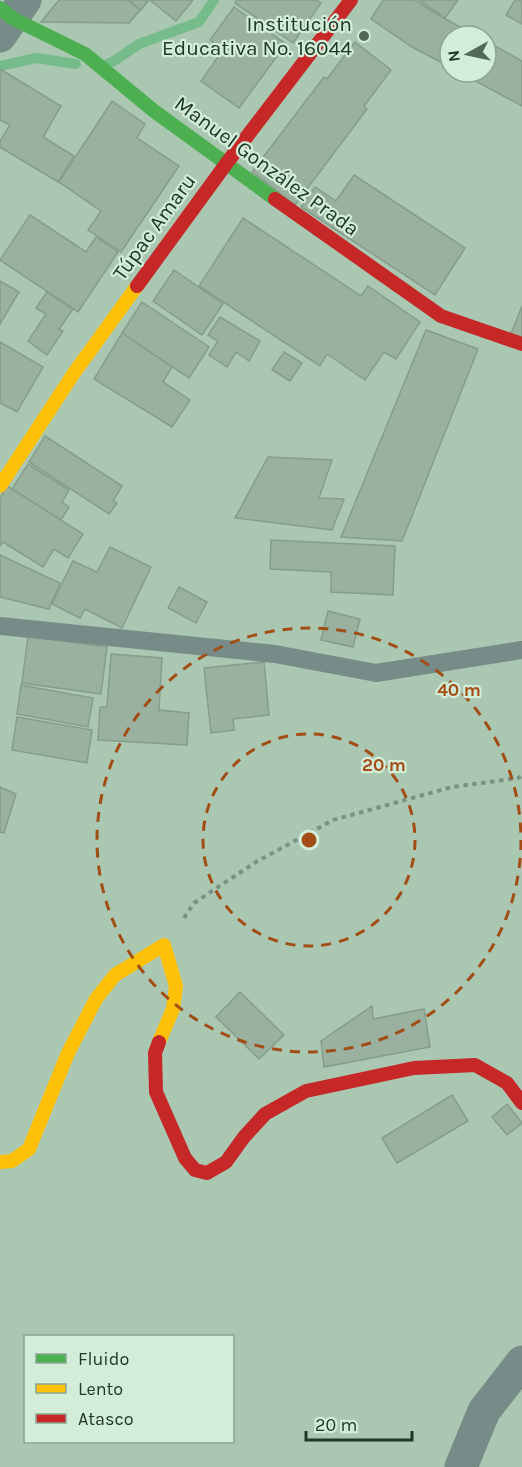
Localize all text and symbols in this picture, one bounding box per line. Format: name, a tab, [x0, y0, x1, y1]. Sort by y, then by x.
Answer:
place label: Institución Educativa No. 16044	[162, 12, 352, 60]
north arrow	[438, 24, 498, 84]
marker: Institución Educativa No. 16044	[357, 29, 371, 43]
text: N	[443, 49, 464, 63]
street label: Manuel González Prada	[170, 91, 364, 241]
street label: Túpac Amaru	[108, 169, 200, 285]
text: 40 m	[437, 679, 481, 701]
text: 20 m	[362, 754, 406, 776]
centre of rings	[299, 830, 319, 850]
legend	[24, 1335, 234, 1443]
text: Fluido	[78, 1348, 129, 1370]
text: Lento	[78, 1378, 123, 1400]
scale bar	[306, 1404, 412, 1442]
text: Atasco	[78, 1408, 134, 1430]
text: 20 m	[315, 1414, 357, 1436]

